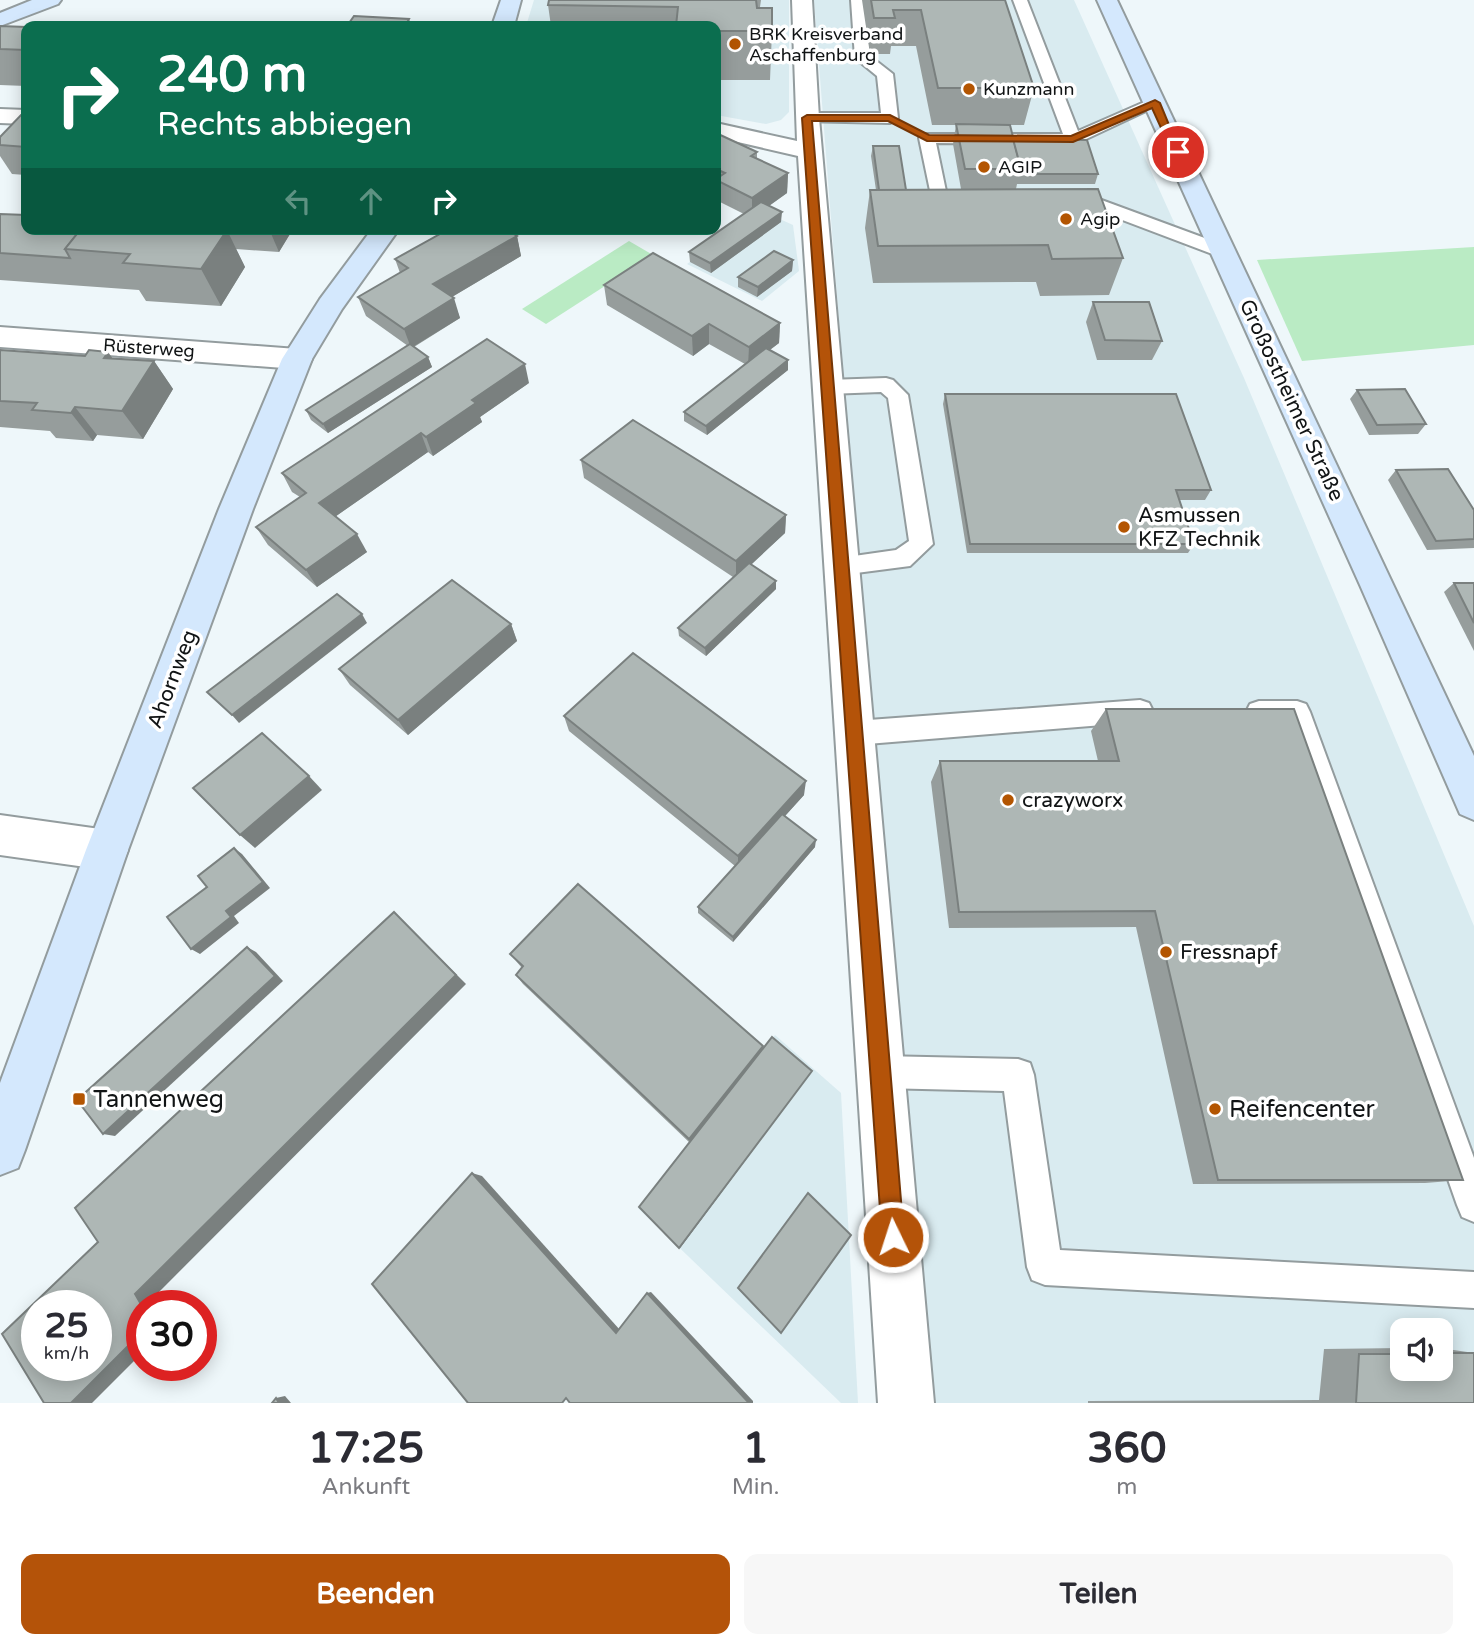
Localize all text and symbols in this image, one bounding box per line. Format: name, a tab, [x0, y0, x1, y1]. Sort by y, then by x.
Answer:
place label: BRK Kreisverband Aschaffenburg	[749, 23, 903, 66]
marker: BRK Kreisverband Aschaffenburg	[727, 36, 743, 52]
text: 240 m	[157, 46, 307, 105]
icon: right	[42, 49, 133, 140]
place label: Kunzmann	[983, 78, 1075, 100]
marker: Kunzmann	[961, 81, 977, 97]
text: Rechts abbiegen	[157, 106, 412, 144]
pin	[1148, 122, 1208, 182]
icon: arrive	[1159, 133, 1197, 171]
place label: AGIP	[998, 156, 1042, 178]
marker: AGIP	[976, 159, 992, 175]
icon: left	[279, 182, 317, 220]
icon: ahead	[352, 182, 390, 220]
icon: right	[425, 182, 463, 220]
place label: Agip	[1080, 208, 1120, 230]
marker: Agip	[1058, 211, 1074, 227]
street label: Großostheimer Straße	[1234, 295, 1349, 505]
street label: Rüsterweg	[102, 334, 196, 362]
place label: Asmussen KFZ Technik	[1138, 503, 1260, 552]
marker: Asmussen KFZ Technik	[1116, 519, 1132, 535]
street label: Ahornweg	[142, 626, 203, 732]
place label: crazyworx	[1022, 788, 1123, 813]
marker: crazyworx	[1000, 792, 1016, 808]
place label: Fressnapf	[1180, 940, 1278, 965]
marker: Fressnapf	[1158, 944, 1174, 960]
place label: Tannenweg	[93, 1085, 224, 1114]
marker: Tannenweg	[71, 1091, 87, 1107]
place label: Reifencenter	[1229, 1095, 1376, 1124]
marker: Reifencenter	[1207, 1101, 1223, 1117]
position arrow	[856, 1200, 930, 1274]
speed limit sign: 30	[126, 1290, 217, 1381]
text: 25	[45, 1305, 88, 1347]
map controls	[1390, 1318, 1453, 1381]
button: sound	[1390, 1318, 1453, 1381]
text: km/h	[44, 1342, 89, 1364]
text: 17:25	[308, 1423, 424, 1474]
text: 1	[742, 1423, 769, 1474]
text: 360	[1087, 1423, 1166, 1474]
text: Ankunft	[322, 1473, 410, 1501]
text: Min.	[732, 1473, 779, 1501]
text: m	[1116, 1473, 1137, 1501]
button: Beenden	[21, 1554, 730, 1634]
button: Teilen	[744, 1554, 1453, 1634]

